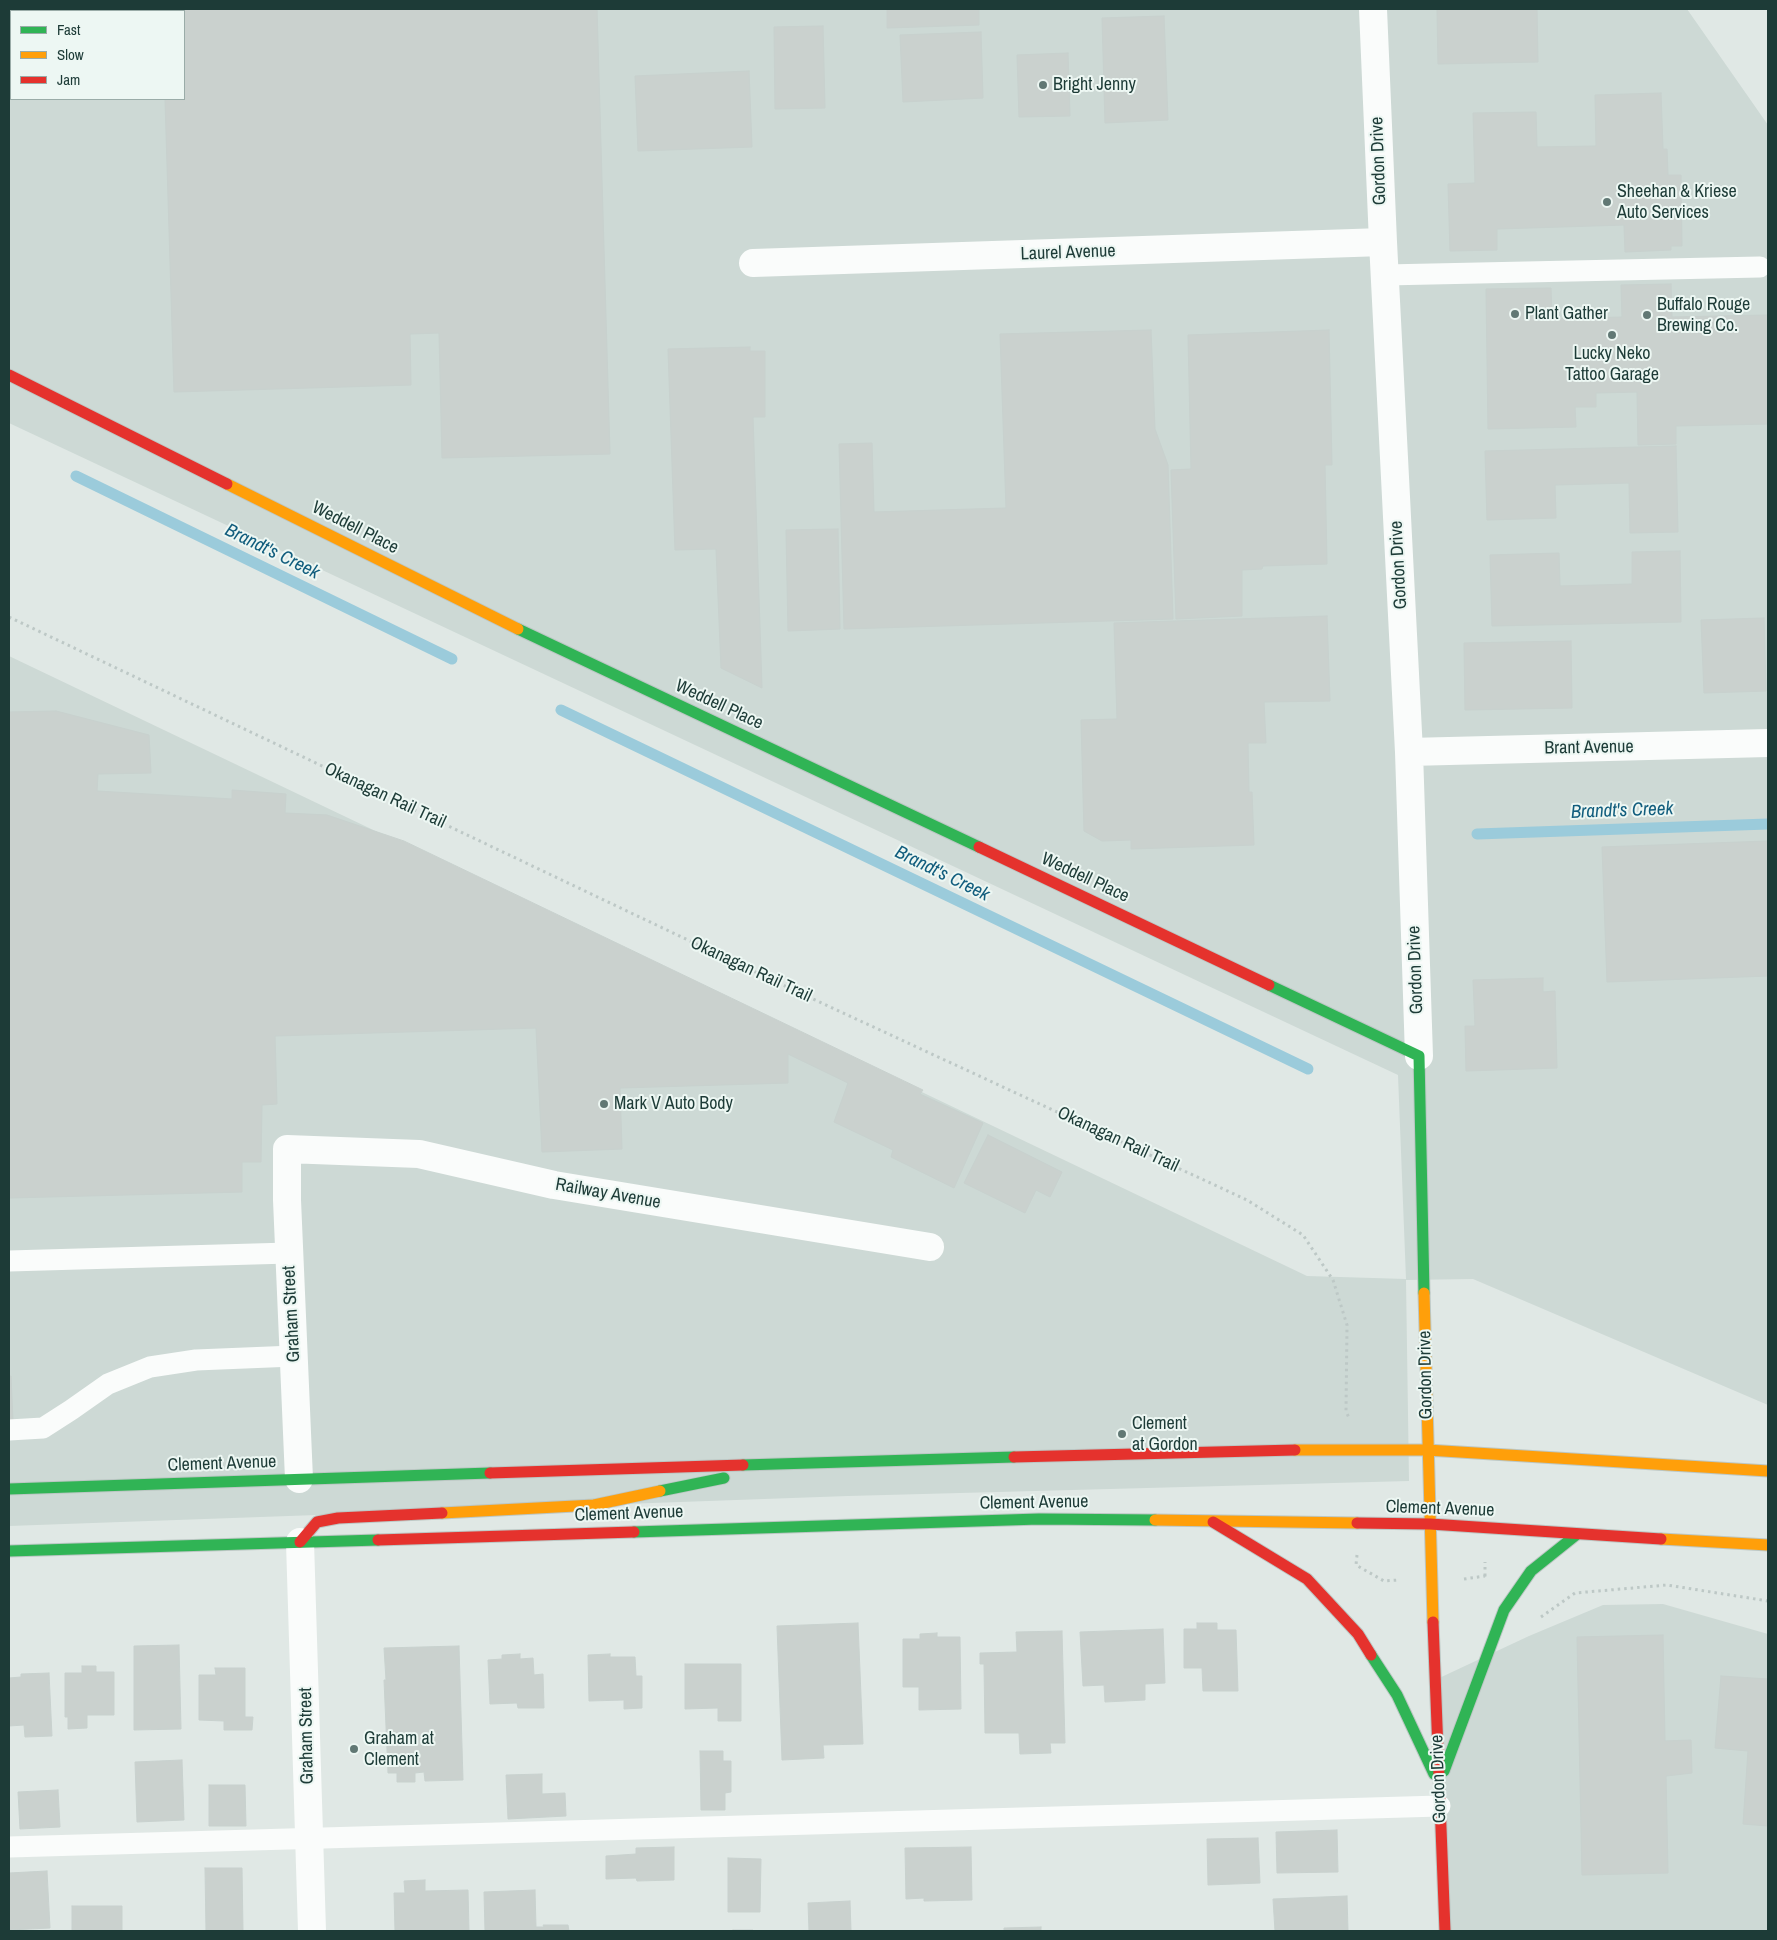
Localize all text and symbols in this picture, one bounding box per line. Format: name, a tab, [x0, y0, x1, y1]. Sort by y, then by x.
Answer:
legend	[10, 10, 185, 100]
text: Fast	[57, 19, 80, 40]
text: Slow	[57, 44, 84, 65]
text: Jam	[57, 69, 80, 90]
place label: Bright Jenny	[1053, 74, 1136, 96]
marker: Bright Jenny	[1037, 79, 1049, 91]
street label: Gordon Drive	[1367, 116, 1391, 206]
place label: Sheehan & Kriese Auto Services	[1617, 181, 1737, 223]
marker: Sheehan & Kriese Auto Services	[1601, 196, 1613, 208]
street label: Laurel Avenue	[1020, 241, 1116, 265]
place label: Buffalo Rouge Brewing Co.	[1657, 294, 1750, 336]
place label: Plant Gather	[1525, 303, 1608, 325]
marker: Plant Gather	[1509, 308, 1521, 320]
marker: Buffalo Rouge Brewing Co.	[1641, 309, 1653, 321]
marker: Lucky Neko Tattoo Garage	[1606, 329, 1618, 341]
place label: Lucky Neko Tattoo Garage	[1565, 343, 1659, 386]
street label: Weddell Place	[308, 497, 402, 559]
water label: Brandt's Creek	[221, 519, 323, 585]
street label: Gordon Drive	[1386, 520, 1412, 610]
street label: Weddell Place	[672, 675, 766, 735]
street label: Brant Avenue	[1544, 736, 1634, 760]
street label: Okanagan Rail Trail	[321, 758, 449, 834]
water label: Brandt's Creek	[1570, 798, 1674, 824]
water label: Brandt's Creek	[891, 841, 993, 907]
street label: Weddell Place	[1038, 848, 1132, 908]
street label: Gordon Drive	[1404, 925, 1428, 1015]
street label: Okanagan Rail Trail	[687, 932, 815, 1008]
place label: Mark V Auto Body	[614, 1093, 733, 1115]
marker: Mark V Auto Body	[598, 1098, 610, 1110]
street label: Okanagan Rail Trail	[1054, 1102, 1182, 1178]
street label: Railway Avenue	[554, 1174, 662, 1214]
street label: Graham Street	[279, 1265, 305, 1363]
street label: Gordon Drive	[1414, 1331, 1438, 1419]
place label: Clement at Gordon	[1132, 1413, 1198, 1456]
marker: Clement at Gordon	[1116, 1428, 1128, 1440]
street label: Clement Avenue	[167, 1451, 277, 1477]
street label: Clement Avenue	[979, 1491, 1089, 1515]
street label: Clement Avenue	[1385, 1496, 1495, 1522]
street label: Clement Avenue	[574, 1501, 684, 1527]
street label: Graham Street	[295, 1687, 319, 1785]
place label: Graham at Clement	[364, 1728, 434, 1770]
street label: Gordon Drive	[1427, 1734, 1451, 1824]
marker: Graham at Clement	[348, 1743, 360, 1755]

